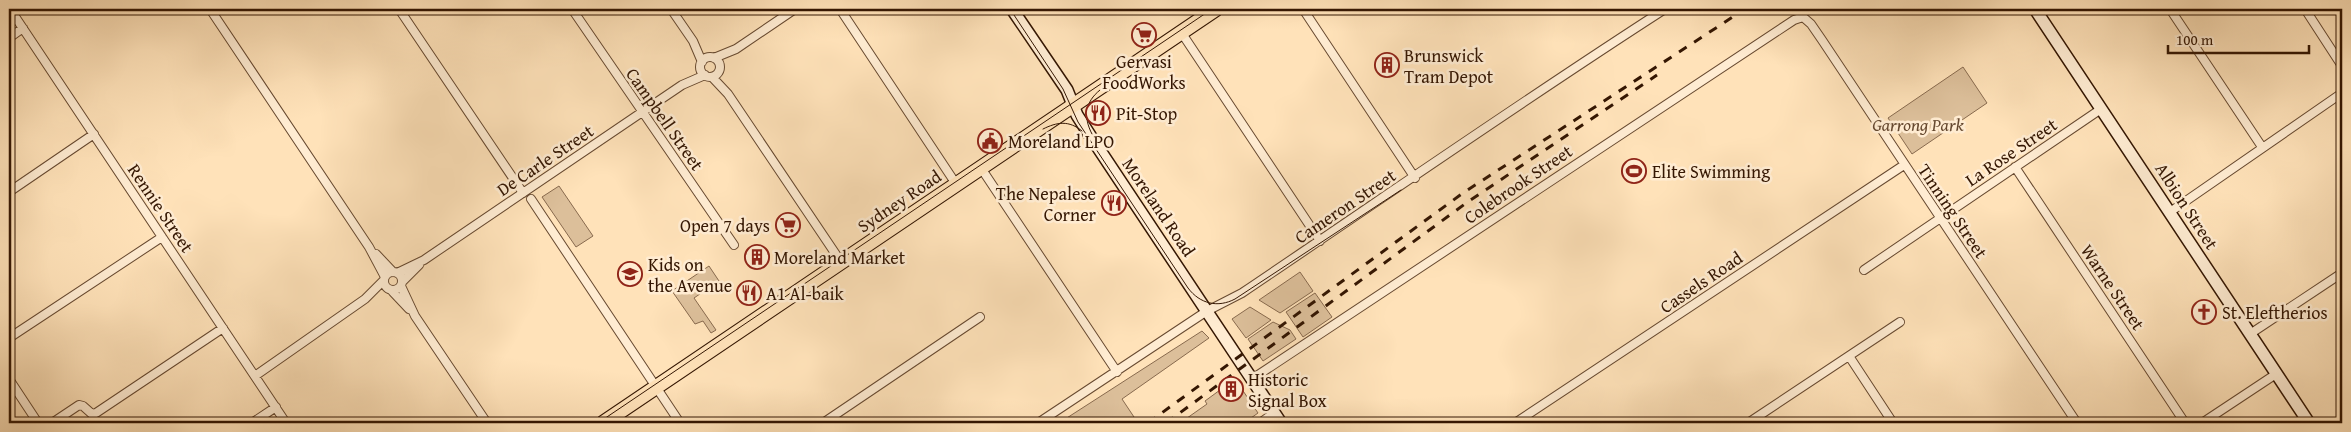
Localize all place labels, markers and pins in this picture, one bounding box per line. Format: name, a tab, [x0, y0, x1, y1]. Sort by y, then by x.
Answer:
supermarket icon: Gervasi FoodWorks	[1131, 22, 1157, 48]
place label: Brunswick Tram Depot	[1404, 42, 1494, 90]
place label: Gervasi FoodWorks	[1102, 48, 1186, 96]
building icon: Brunswick Tram Depot	[1374, 52, 1400, 78]
restaurant icon: Pit-Stop	[1085, 100, 1111, 126]
place label: Pit-Stop	[1116, 100, 1178, 127]
public building icon: Moreland LPO	[977, 128, 1003, 154]
place label: Moreland LPO	[1008, 128, 1114, 155]
sports icon: Elite Swimming	[1621, 158, 1647, 184]
place label: Elite Swimming	[1652, 158, 1770, 185]
place label: The Nepalese Corner	[996, 180, 1097, 228]
restaurant icon: The Nepalese Corner	[1101, 190, 1127, 216]
place label: Open 7 days	[680, 212, 770, 239]
supermarket icon: Open 7 days	[775, 212, 801, 238]
building icon: Moreland Market	[744, 244, 770, 270]
place label: Moreland Market	[774, 244, 906, 271]
place label: Kids on the Avenue	[648, 251, 732, 299]
school or university icon: Kids on the Avenue	[617, 261, 643, 287]
restaurant icon: A1 Al-baik	[736, 280, 762, 306]
place label: A1 Al-baik	[766, 280, 845, 307]
church icon: St. Eleftherios	[2191, 299, 2217, 325]
place label: St. Eleftherios	[2222, 299, 2328, 326]
place label: Historic Signal Box	[1248, 366, 1327, 414]
building icon: Historic Signal Box	[1218, 376, 1244, 402]

